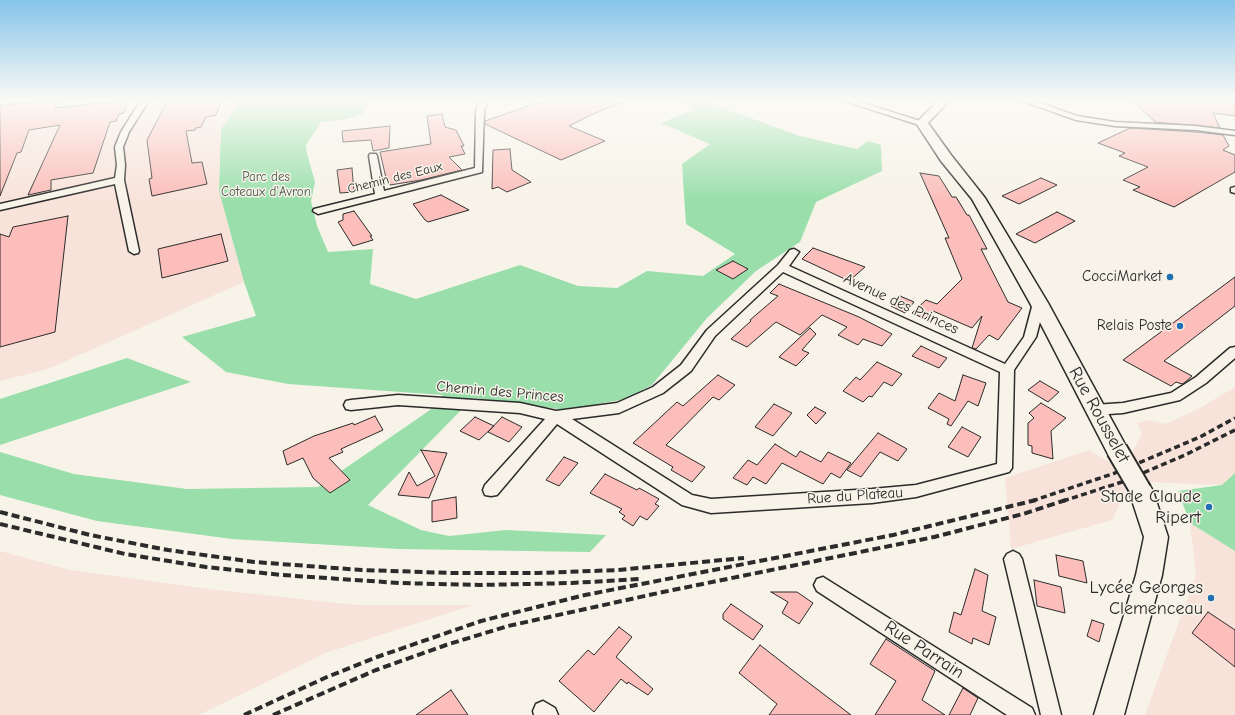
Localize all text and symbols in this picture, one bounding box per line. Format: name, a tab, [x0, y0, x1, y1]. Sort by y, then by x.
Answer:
street label: Chemin des Eaux	[346, 159, 444, 197]
park label: Parc des Coteaux d'Avron	[221, 169, 311, 200]
place label: CocciMarket	[1082, 268, 1162, 286]
street label: Avenue des Princes	[841, 270, 961, 338]
marker: CocciMarket	[1165, 272, 1175, 282]
place label: Relais Poste	[1097, 317, 1172, 335]
marker: Relais Poste	[1175, 321, 1185, 331]
street label: Rue Rousselet	[1064, 363, 1134, 467]
street label: Chemin des Princes	[436, 377, 564, 407]
street label: Rue du Plateau	[807, 484, 903, 508]
place label: Stade Claude Ripert	[1101, 486, 1201, 528]
marker: Stade Claude Ripert	[1204, 502, 1214, 512]
place label: Lycée Georges Clemenceau	[1089, 577, 1203, 620]
marker: Lycée Georges Clemenceau	[1206, 593, 1216, 603]
street label: Rue Parrain	[880, 616, 968, 684]

